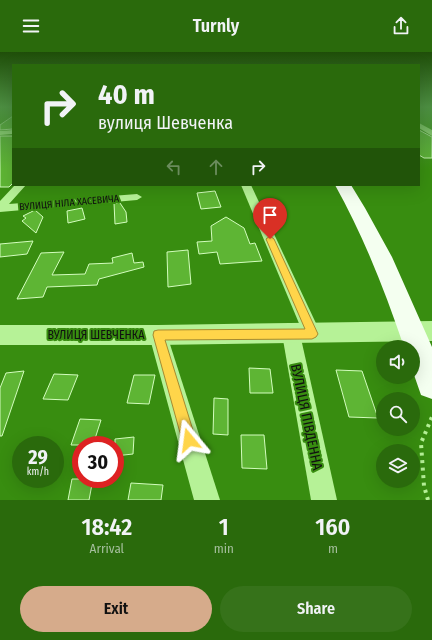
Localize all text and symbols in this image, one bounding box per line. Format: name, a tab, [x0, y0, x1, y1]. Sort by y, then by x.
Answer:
icon: menu	[20, 15, 42, 37]
text: Turnly	[193, 15, 239, 37]
icon: share	[390, 15, 412, 37]
text: 40 m	[98, 78, 155, 111]
icon: right	[32, 80, 84, 132]
text: вулиця Шевченка	[98, 112, 233, 134]
icon: left	[163, 156, 185, 178]
icon: ahead	[205, 156, 227, 178]
icon: right	[247, 156, 269, 178]
street label: ВУЛИЦЯ НІЛА ХАСЕВИЧА	[19, 193, 120, 213]
pin	[253, 198, 287, 239]
icon: arrive	[259, 204, 281, 226]
street label: ВУЛИЦЯ ШЕВЧЕНКА	[47, 328, 145, 342]
map controls	[376, 340, 420, 488]
button: sound	[376, 340, 420, 384]
street label: ВУЛИЦЯ ПІВДЕННА	[287, 362, 326, 473]
button: search	[376, 392, 420, 436]
position arrow	[168, 419, 210, 461]
speed limit sign: 30	[72, 436, 124, 488]
button: layers	[376, 444, 420, 488]
text: 29	[28, 445, 48, 469]
text: km/h	[27, 466, 49, 478]
text: 18:42	[81, 513, 132, 541]
text: 1	[219, 513, 229, 541]
text: 160	[315, 513, 351, 541]
text: Arrival	[90, 541, 124, 556]
text: min	[214, 541, 234, 556]
text: m	[328, 541, 338, 556]
button: Exit	[20, 586, 212, 632]
button: Share	[220, 586, 412, 632]

